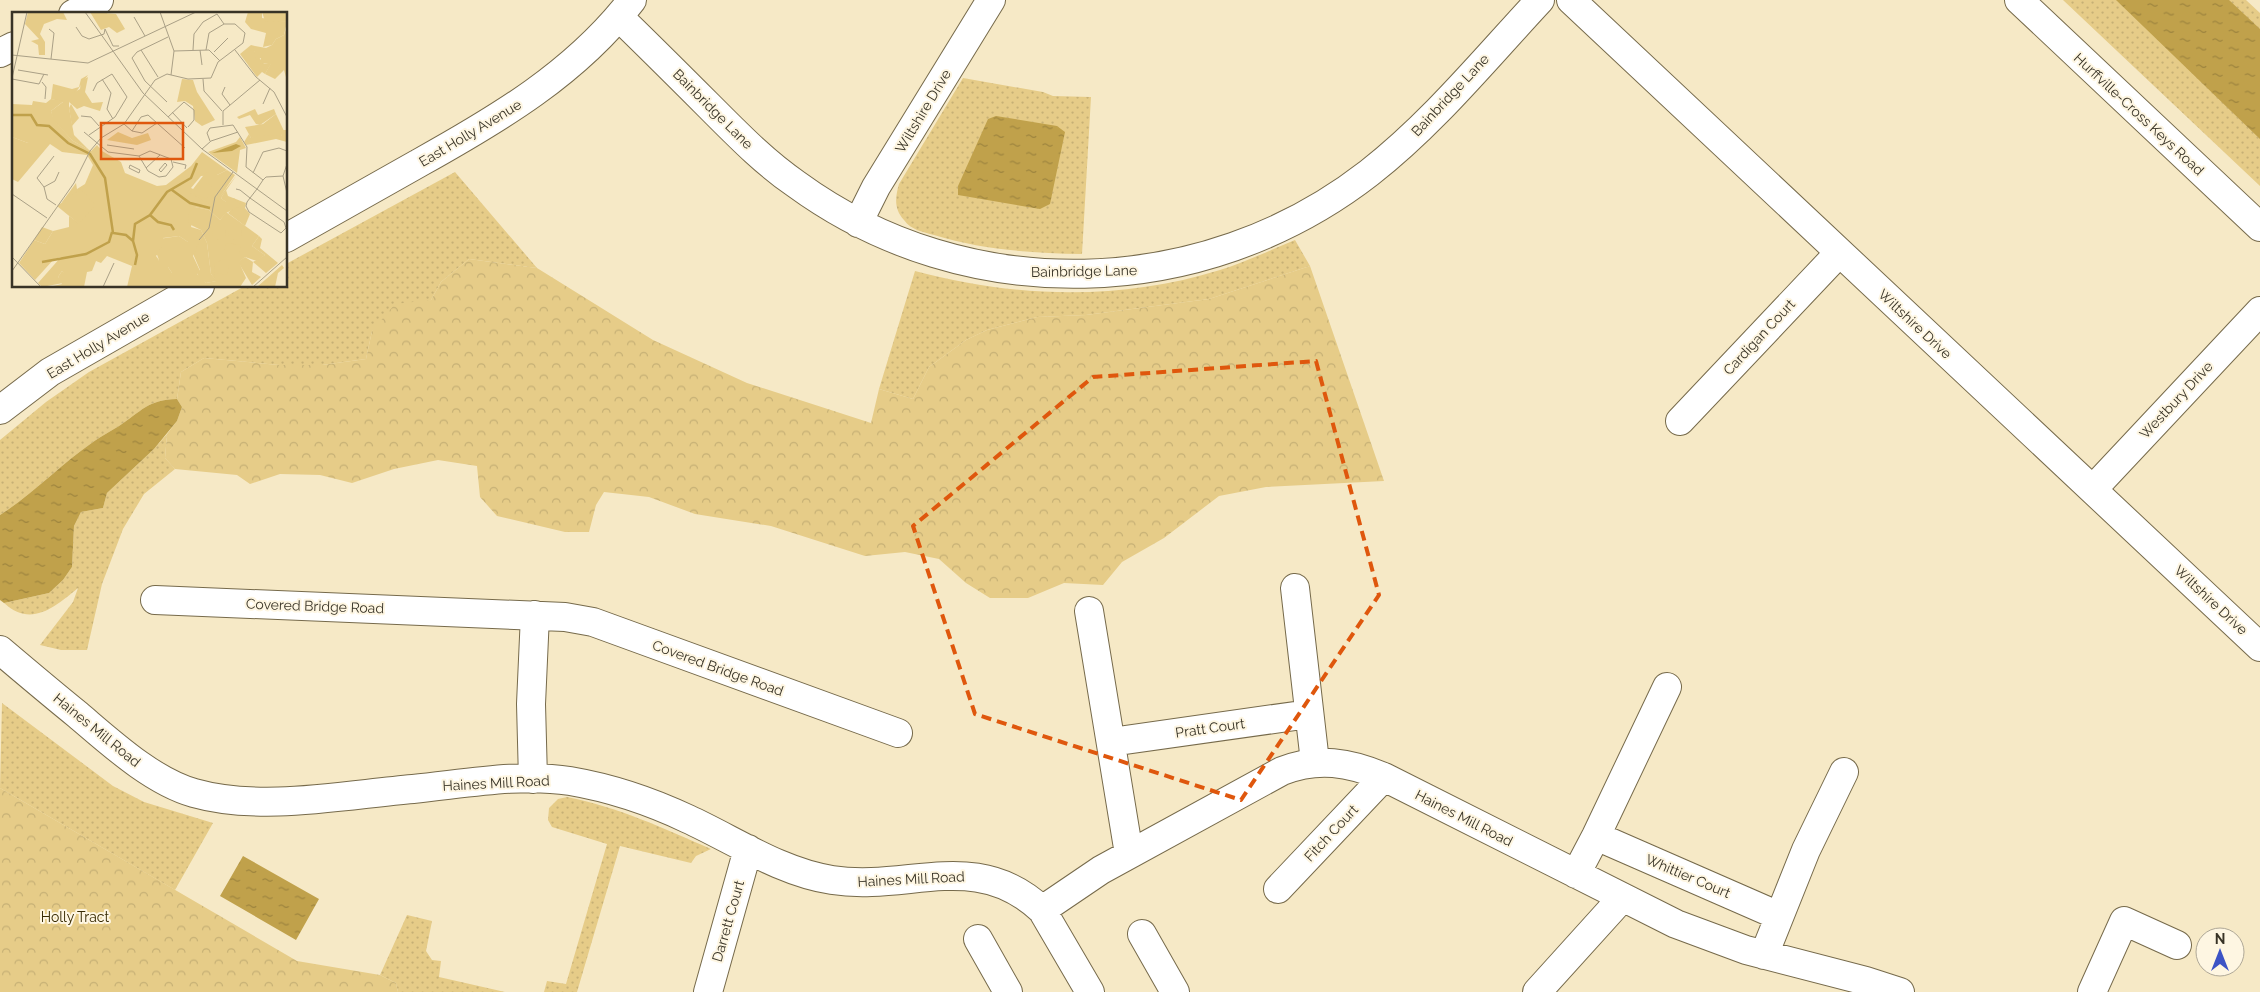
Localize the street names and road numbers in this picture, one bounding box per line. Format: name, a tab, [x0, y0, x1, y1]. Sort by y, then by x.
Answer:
street label: Hurffville-Cross Keys Road	[2071, 50, 2207, 178]
street label: Bainbridge Lane	[1408, 51, 1492, 139]
street label: Bainbridge Lane	[670, 66, 756, 152]
street label: Wiltshire Drive	[892, 67, 954, 155]
street label: East Holly Avenue	[416, 96, 524, 170]
street label: Bainbridge Lane	[1031, 262, 1137, 280]
street label: Wiltshire Drive	[1875, 286, 1955, 362]
street label: Cardigan Court	[1720, 296, 1798, 378]
street label: East Holly Avenue	[44, 308, 152, 382]
street label: Westbury Drive	[2136, 358, 2216, 442]
street label: Wiltshire Drive	[2171, 562, 2251, 638]
street label: Covered Bridge Road	[246, 596, 384, 616]
street label: Covered Bridge Road	[650, 637, 786, 699]
street label: Haines Mill Road	[50, 690, 144, 770]
street label: Pratt Court	[1174, 715, 1246, 741]
street label: Haines Mill Road	[442, 772, 550, 794]
street label: Haines Mill Road	[1413, 787, 1515, 849]
street label: Fitch Court	[1301, 801, 1361, 864]
street label: Whittier Court	[1643, 851, 1733, 901]
street label: Haines Mill Road	[857, 868, 965, 890]
street label: Darrett Court	[709, 878, 747, 964]

